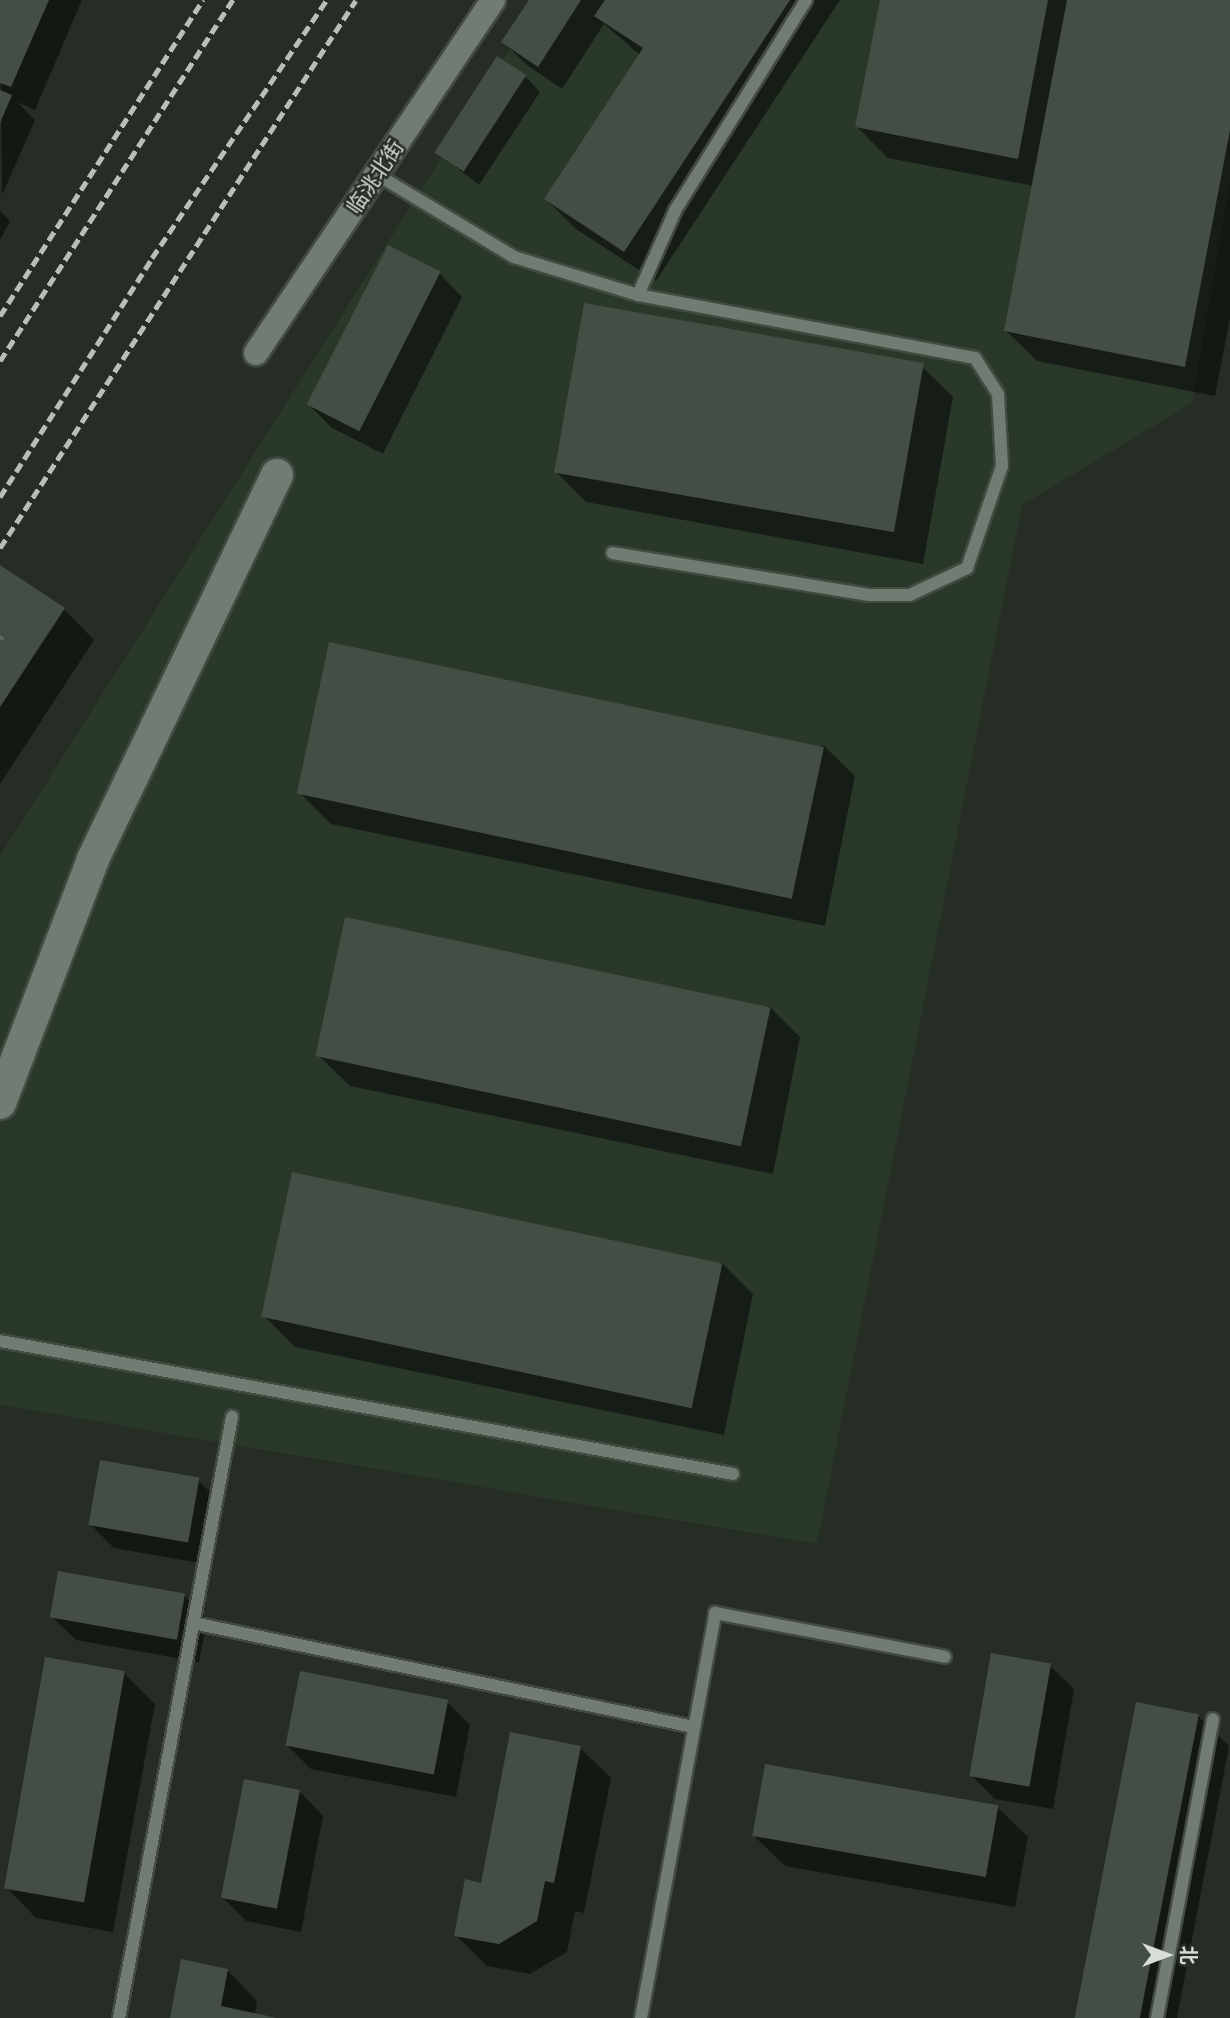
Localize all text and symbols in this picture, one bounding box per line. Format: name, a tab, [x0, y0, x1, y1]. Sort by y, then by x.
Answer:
street label: 临洮北街	[341, 135, 409, 219]
north arrow	[1132, 1920, 1202, 1990]
text: 北	[1175, 1945, 1202, 1965]

